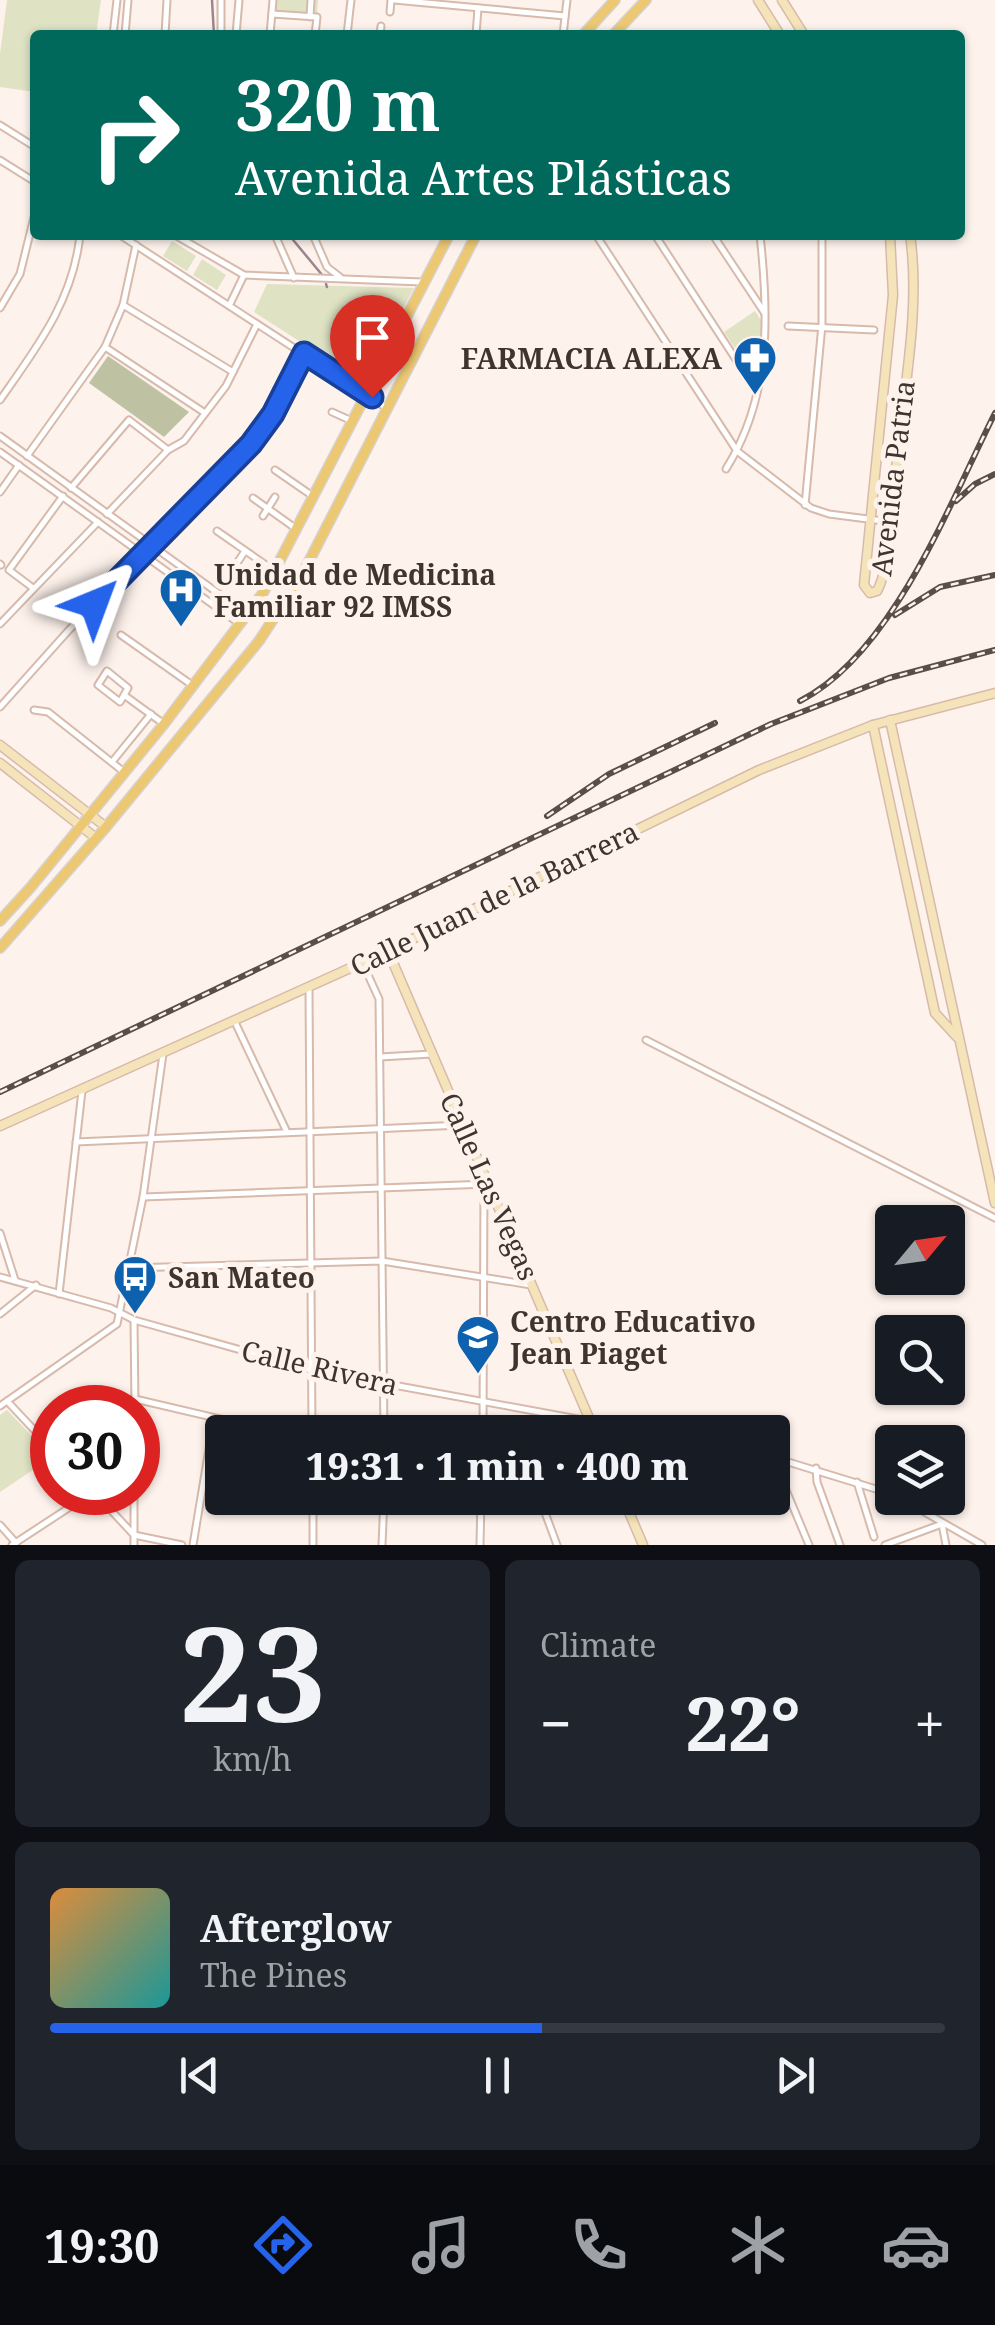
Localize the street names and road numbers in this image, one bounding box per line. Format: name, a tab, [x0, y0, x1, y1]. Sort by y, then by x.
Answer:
street label: Avenida Patria	[861, 378, 923, 578]
street label: Calle Juan de la Barrera	[343, 812, 645, 984]
street label: Calle Las Vegas	[432, 1086, 548, 1286]
street label: Calle Rivera	[238, 1331, 402, 1403]

